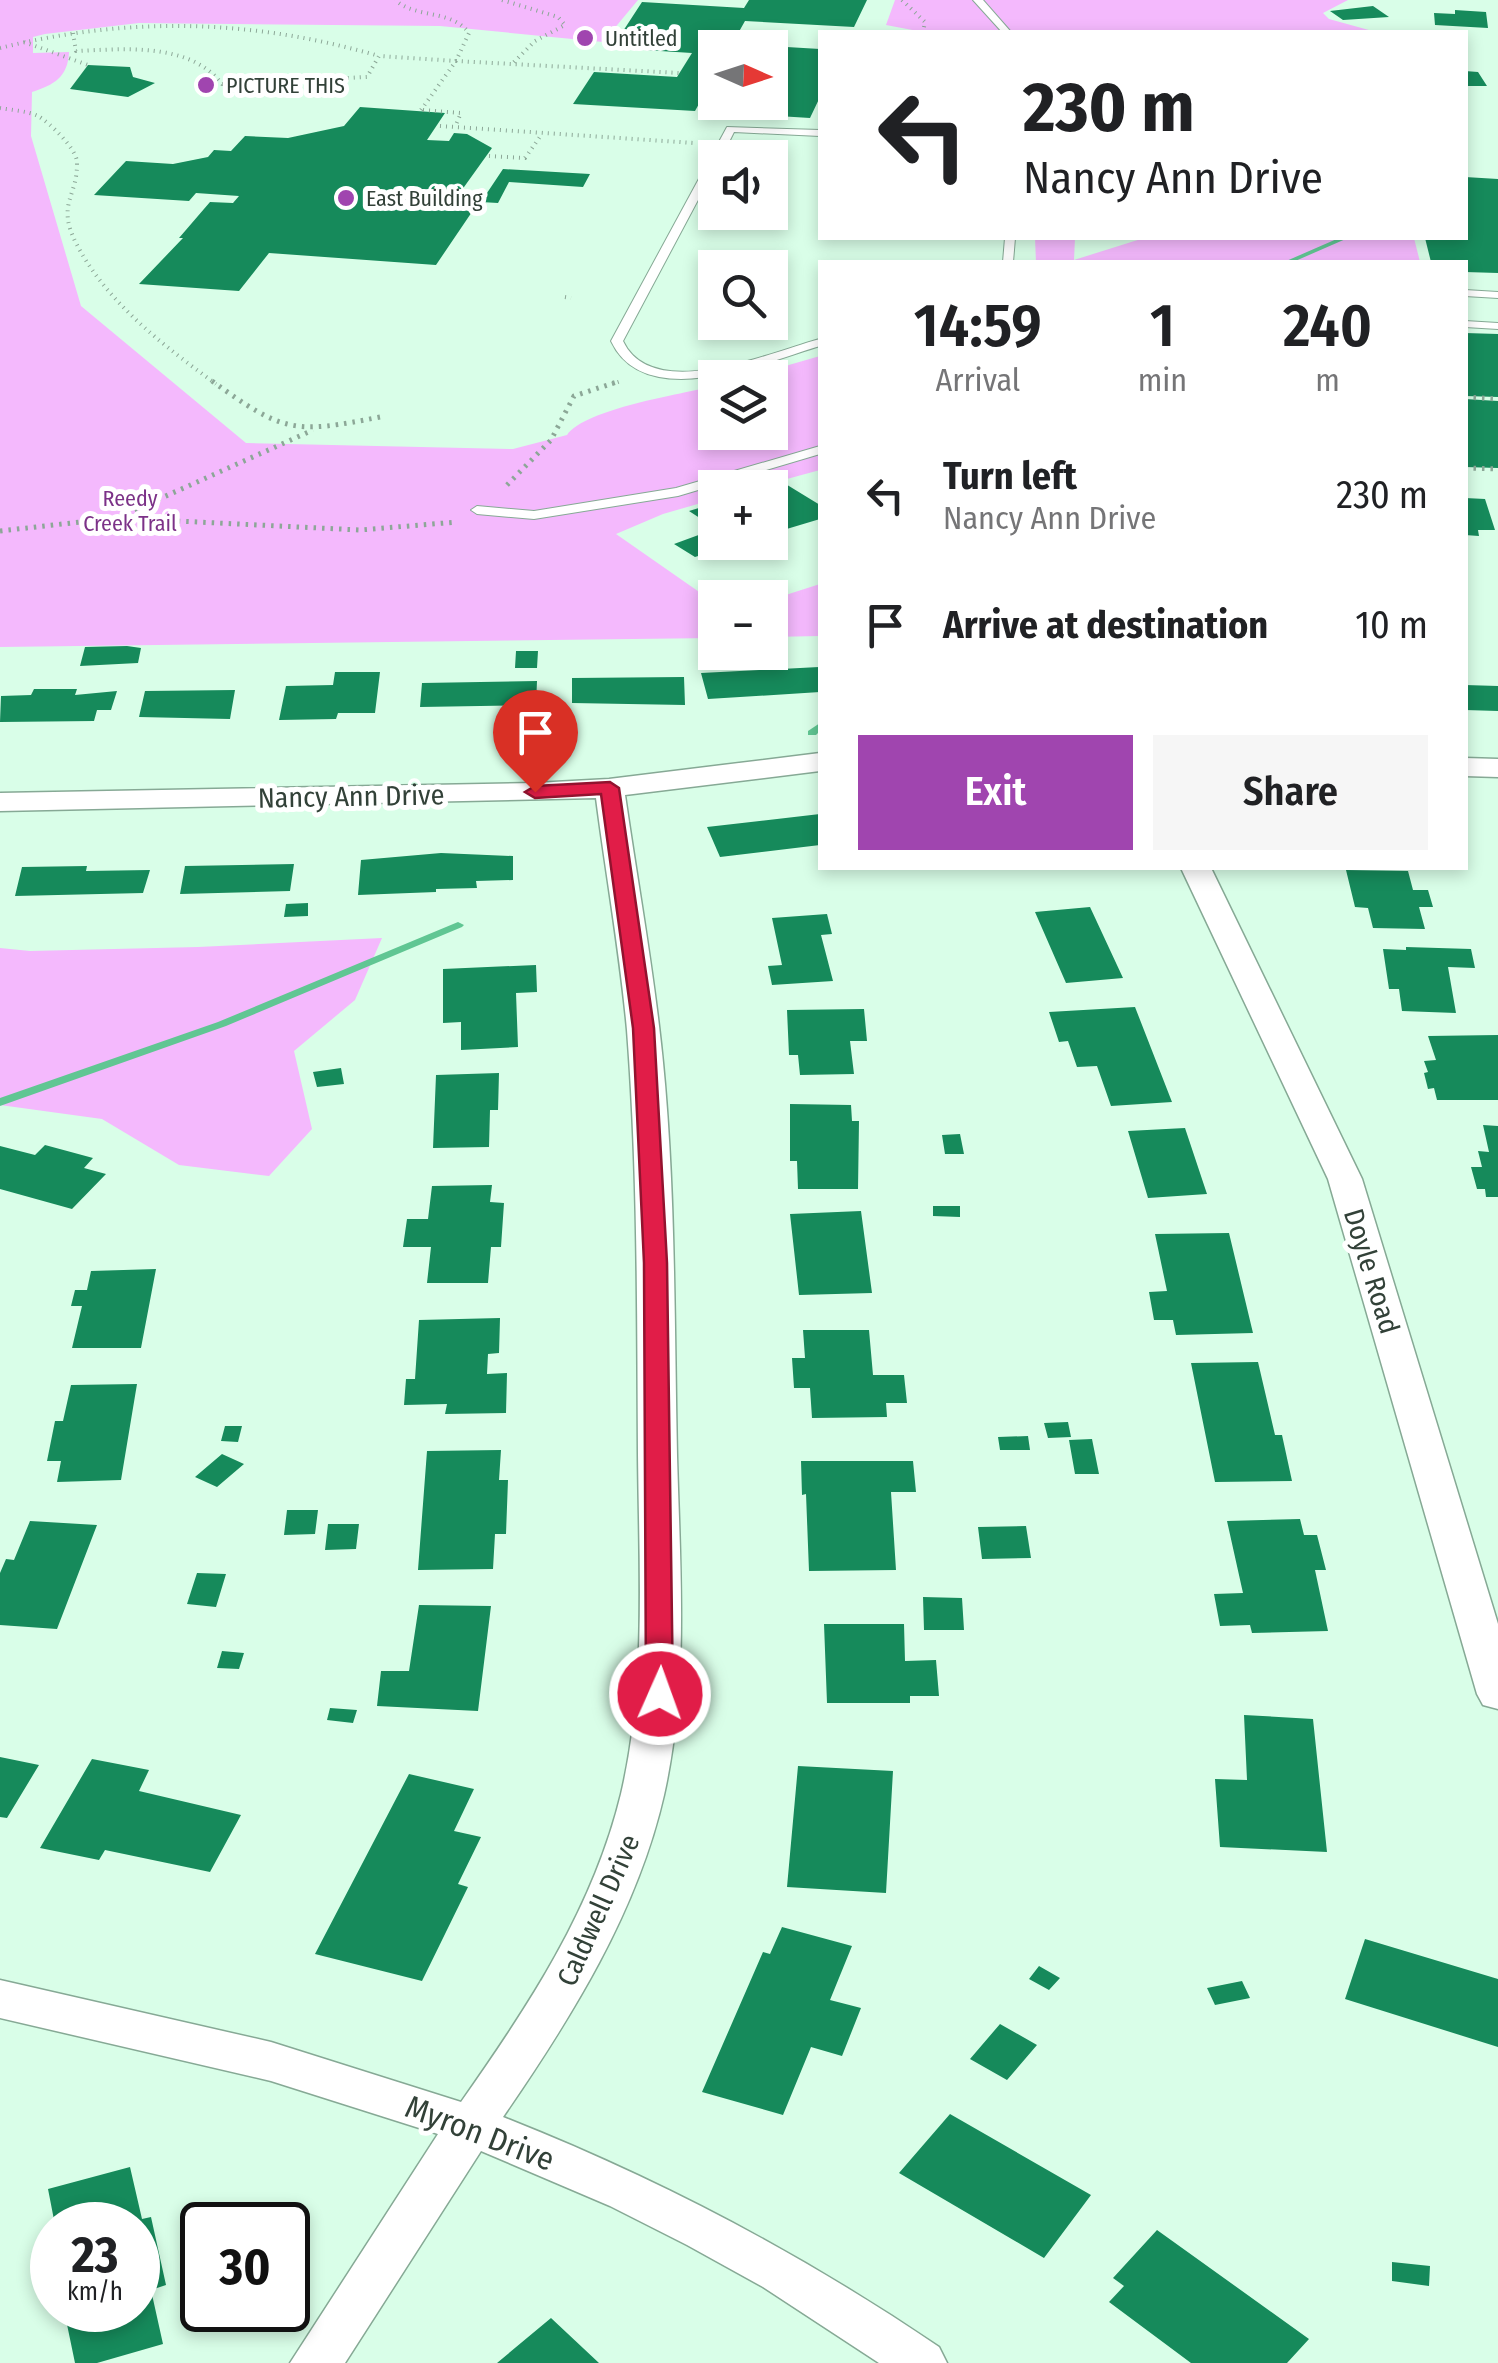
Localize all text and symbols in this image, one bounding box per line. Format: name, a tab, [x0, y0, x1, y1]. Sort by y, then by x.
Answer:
place label: Untitled	[605, 25, 678, 52]
marker: Untitled	[574, 27, 596, 49]
north arrow	[698, 30, 788, 120]
map controls	[698, 30, 788, 670]
text: 230 m	[1023, 66, 1195, 150]
icon: left	[858, 70, 988, 200]
place label: PICTURE THIS	[226, 72, 345, 99]
marker: PICTURE THIS	[195, 74, 217, 96]
button: sound	[698, 140, 788, 230]
text: Nancy Ann Drive	[1023, 151, 1323, 205]
place label: East Building	[366, 185, 483, 212]
marker: East Building	[335, 187, 357, 209]
button: search	[698, 250, 788, 340]
text: 14:59	[914, 290, 1042, 362]
text: 1	[1150, 290, 1175, 362]
text: 240	[1283, 290, 1372, 362]
button: layers	[698, 360, 788, 450]
text: Arrival	[935, 361, 1020, 399]
text: min	[1138, 361, 1187, 399]
text: m	[1315, 361, 1340, 399]
text: Turn left	[943, 453, 1077, 499]
icon: left	[858, 468, 913, 523]
button: +	[698, 470, 788, 560]
text: 230 m	[1336, 472, 1428, 518]
park label: Reedy Creek Trail	[83, 485, 177, 537]
text: Nancy Ann Drive	[943, 499, 1156, 537]
button: −	[698, 580, 788, 670]
icon: arrive	[858, 598, 913, 653]
text: Arrive at destination	[943, 602, 1268, 648]
text: 10 m	[1355, 602, 1428, 648]
pin	[493, 690, 578, 793]
icon: arrive	[508, 705, 563, 760]
button: Exit	[858, 735, 1133, 850]
button: Share	[1153, 735, 1428, 850]
street label: Nancy Ann Drive	[257, 778, 445, 815]
street label: Doyle Road	[1337, 1205, 1406, 1338]
position arrow	[608, 1642, 712, 1746]
street label: Caldwell Drive	[550, 1829, 647, 1991]
street label: Myron Drive	[400, 2087, 560, 2179]
speed limit sign: 30	[180, 2202, 310, 2332]
text: 23	[72, 2225, 118, 2285]
text: km/h	[67, 2277, 123, 2307]

